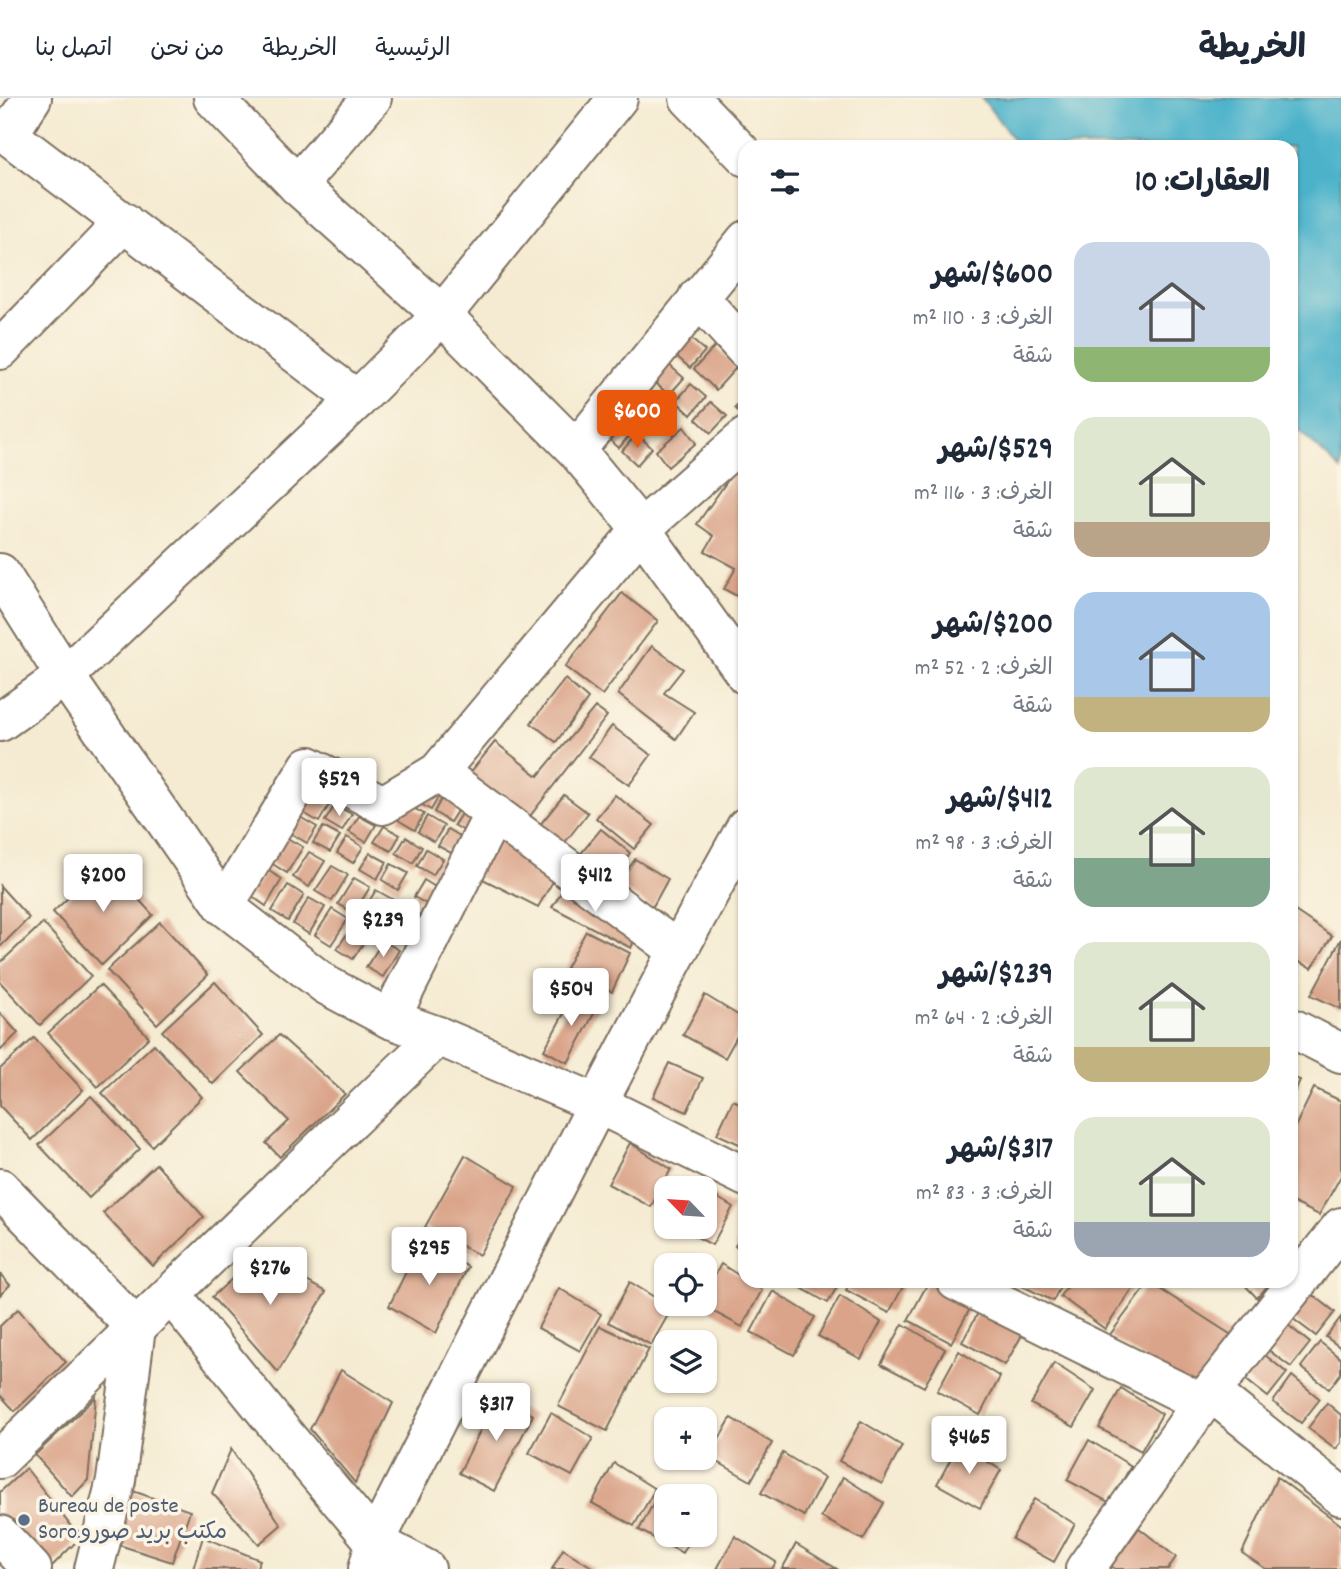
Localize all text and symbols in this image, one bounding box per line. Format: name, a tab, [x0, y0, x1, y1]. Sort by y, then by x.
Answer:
text: الخريطة	[1199, 27, 1306, 74]
text: اتصل بنا	[35, 33, 112, 67]
text: من نحن	[150, 33, 224, 67]
text: الخريطة	[262, 33, 337, 67]
text: الرئيسية	[375, 33, 451, 67]
icon: filters	[766, 163, 804, 201]
text: العقارات: 10	[1135, 163, 1270, 206]
text: $600/شهر	[932, 255, 1053, 298]
icon: home	[1130, 270, 1214, 354]
text: الغرف: 3 · 110 m²	[913, 303, 1053, 336]
text: شقة	[1013, 341, 1053, 374]
pin: $600	[596, 390, 678, 450]
text: $600	[613, 396, 661, 429]
text: $529/شهر	[939, 430, 1053, 473]
icon: home	[1130, 445, 1214, 529]
text: الغرف: 3 · 116 m²	[914, 478, 1053, 511]
text: شقة	[1013, 516, 1053, 549]
text: $200/شهر	[934, 605, 1053, 648]
icon: home	[1130, 620, 1214, 704]
text: الغرف: 2 · 52 m²	[915, 653, 1053, 686]
text: شقة	[1013, 691, 1053, 724]
pin: $529	[298, 758, 380, 818]
text: $529	[318, 764, 360, 797]
text: $412/شهر	[947, 780, 1053, 823]
icon: home	[1130, 795, 1214, 879]
text: الغرف: 3 · 98 m²	[916, 828, 1053, 861]
pin: $200	[62, 854, 144, 914]
pin: $412	[554, 854, 636, 914]
text: $200	[80, 860, 126, 893]
text: $412	[577, 860, 613, 893]
text: شقة	[1013, 866, 1053, 899]
pin: $239	[342, 900, 424, 959]
text: $239	[362, 905, 404, 938]
text: $239/شهر	[939, 955, 1053, 998]
pin: $504	[530, 968, 612, 1028]
icon: home	[1130, 970, 1214, 1054]
text: $504	[549, 974, 593, 1007]
text: الغرف: 2 · 64 m²	[915, 1003, 1053, 1036]
text: شقة	[1013, 1041, 1053, 1074]
text: $317/شهر	[948, 1130, 1053, 1173]
icon: home	[1130, 1145, 1214, 1229]
north arrow	[654, 1176, 718, 1239]
map controls	[654, 1176, 717, 1547]
text: الغرف: 3 · 83 m²	[916, 1178, 1053, 1211]
text: شقة	[1013, 1216, 1053, 1249]
pin: $295	[388, 1228, 470, 1287]
text: $295	[408, 1233, 450, 1266]
pin: $276	[229, 1248, 311, 1307]
text: $276	[249, 1253, 291, 1286]
button: locate	[654, 1253, 717, 1316]
button: layers	[654, 1330, 717, 1393]
pin: $317	[455, 1384, 537, 1443]
text: $317	[478, 1389, 514, 1422]
button: +	[654, 1407, 717, 1470]
pin: $465	[928, 1416, 1010, 1476]
text: $465	[947, 1422, 991, 1455]
button: −	[654, 1484, 717, 1547]
place label: Bureau de poste Soro;مكتب بريد صورو	[38, 1491, 227, 1550]
marker: Bureau de poste Soro;مكتب بريد صورو	[16, 1512, 32, 1528]

